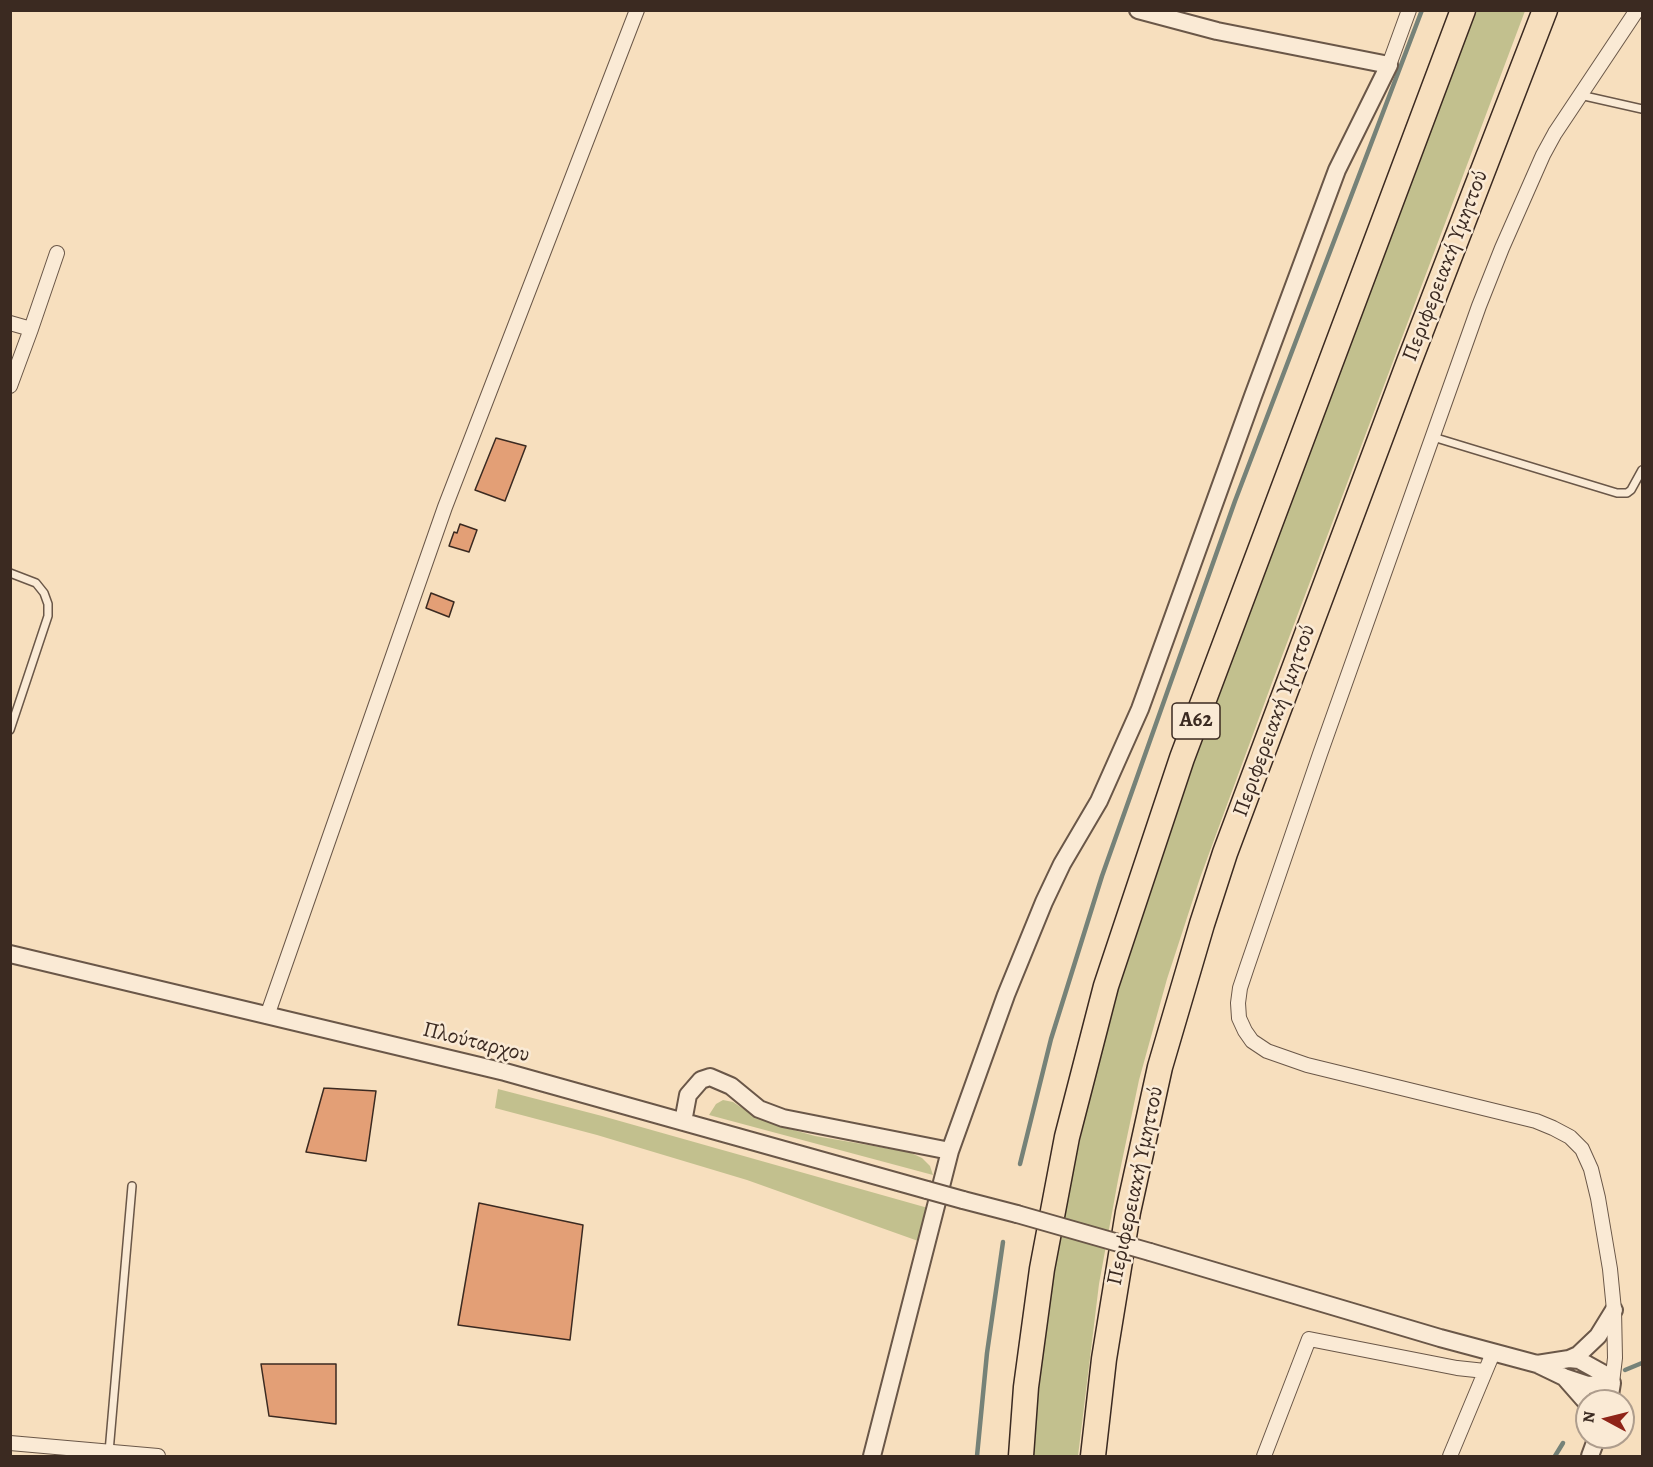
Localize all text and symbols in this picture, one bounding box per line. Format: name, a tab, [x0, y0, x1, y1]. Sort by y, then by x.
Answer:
street label: Περιφερειακή Υμηττού	[1397, 167, 1495, 365]
street label: Περιφερειακή Υμηττού	[1228, 621, 1322, 821]
road number: Α62	[1172, 703, 1220, 739]
street label: Πλούταρχου	[420, 1017, 532, 1069]
street label: Περιφερειακή Υμηττού	[1102, 1084, 1170, 1288]
north arrow	[1575, 1389, 1635, 1449]
text: N	[1577, 1410, 1601, 1424]

